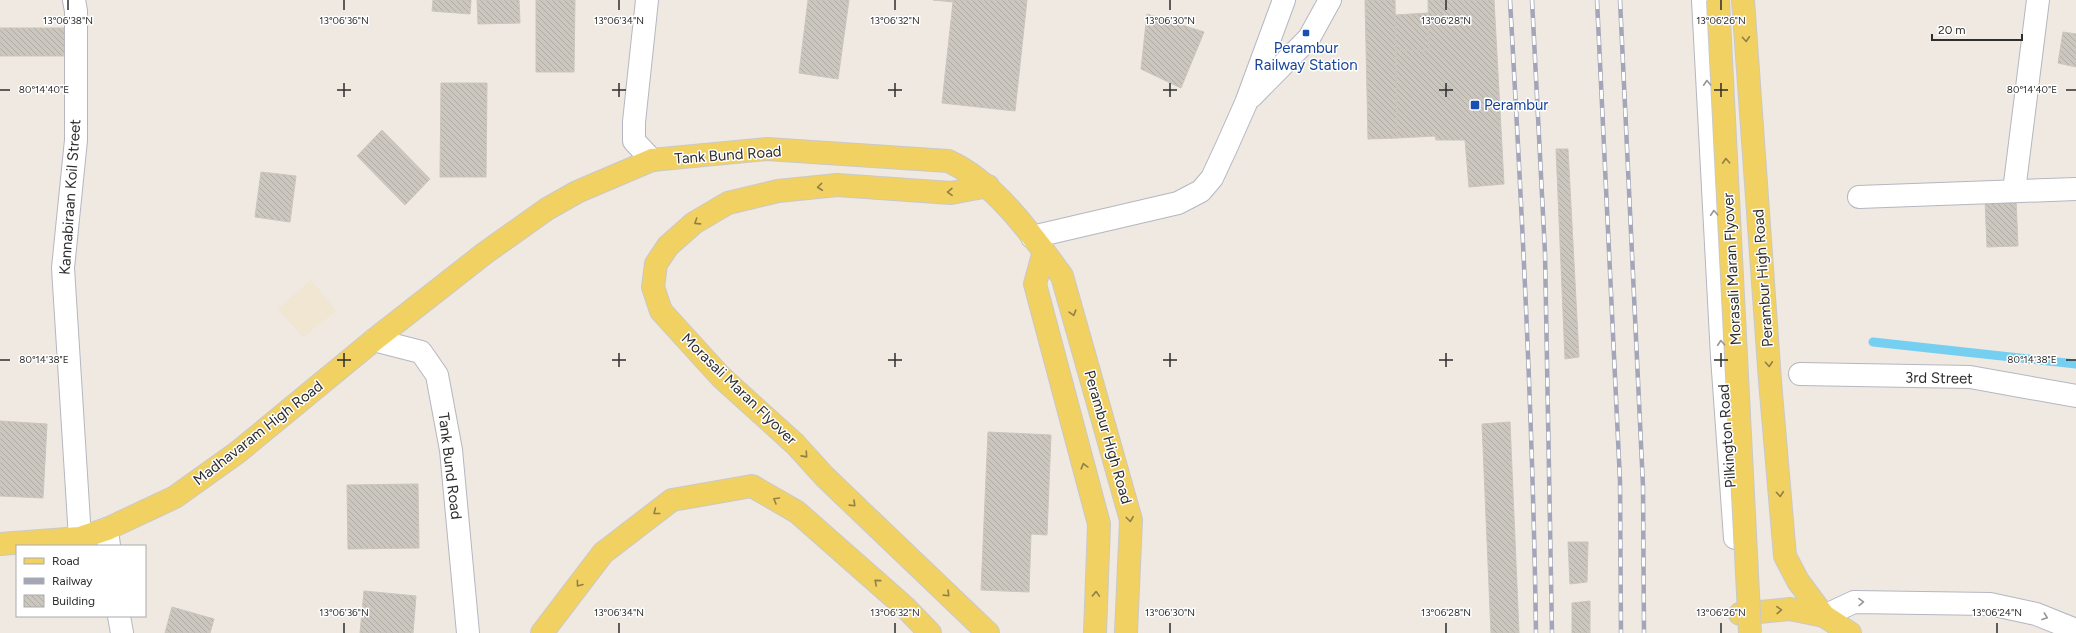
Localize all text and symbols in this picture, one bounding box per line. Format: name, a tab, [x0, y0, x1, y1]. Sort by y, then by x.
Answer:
text: 13°06'38"N	[43, 14, 93, 27]
text: 13°06'36"N	[319, 14, 369, 27]
text: 13°06'34"N	[594, 14, 644, 27]
text: 13°06'32"N	[870, 14, 920, 27]
text: 13°06'30"N	[1145, 14, 1195, 27]
text: 13°06'28"N	[1421, 14, 1471, 27]
text: 13°06'26"N	[1696, 14, 1746, 27]
scale bar	[1932, 16, 2022, 42]
text: 20 m	[1938, 23, 1966, 37]
marker: Perambur Railway Station	[1301, 28, 1311, 38]
one-way arrow	[1741, 36, 1750, 42]
place label: Perambur Railway Station	[1254, 39, 1358, 74]
one-way arrow	[1703, 80, 1712, 86]
text: 80°14'40"E	[19, 83, 69, 96]
text: 80°14'40"E	[2007, 83, 2057, 96]
place label: Perambur	[1484, 96, 1548, 114]
marker: Perambur	[1469, 99, 1481, 111]
street label: Kannabiraan Koil Street	[56, 118, 84, 275]
street label: Tank Bund Road	[674, 142, 782, 168]
one-way arrow	[1722, 158, 1731, 164]
one-way arrow	[817, 182, 823, 191]
one-way arrow	[947, 188, 953, 196]
street label: Morasali Maran Flyover	[1719, 192, 1745, 346]
street label: Perambur High Road	[1749, 208, 1777, 348]
one-way arrow	[1710, 210, 1719, 216]
one-way arrow	[694, 217, 701, 225]
one-way arrow	[1068, 310, 1077, 317]
street label: Morasali Maran Flyover	[678, 329, 800, 449]
one-way arrow	[1717, 340, 1725, 346]
text: 80°14'38"E	[19, 353, 69, 366]
text: 80°14'38"E	[2007, 353, 2057, 366]
one-way arrow	[1765, 361, 1774, 367]
street label: Perambur High Road	[1080, 368, 1136, 506]
street label: 3rd Street	[1905, 368, 1973, 388]
street label: Madhavaram High Road	[190, 377, 326, 489]
street label: Pilkington Road	[1714, 383, 1740, 489]
street label: Tank Bund Road	[435, 412, 465, 520]
one-way arrow	[800, 450, 808, 458]
one-way arrow	[1080, 463, 1088, 469]
one-way arrow	[1775, 491, 1784, 497]
one-way arrow	[773, 498, 780, 505]
one-way arrow	[848, 499, 856, 507]
one-way arrow	[653, 508, 660, 515]
one-way arrow	[1125, 516, 1134, 523]
legend	[16, 545, 146, 617]
text: Road	[52, 554, 80, 568]
text: Railway	[52, 574, 93, 588]
one-way arrow	[577, 580, 584, 587]
one-way arrow	[874, 580, 881, 587]
one-way arrow	[942, 589, 950, 597]
one-way arrow	[1092, 591, 1100, 597]
text: Building	[52, 594, 95, 608]
one-way arrow	[1858, 598, 1864, 607]
one-way arrow	[1776, 605, 1782, 614]
text: 13°06'36"N	[319, 606, 369, 619]
text: 13°06'34"N	[594, 606, 644, 619]
text: 13°06'32"N	[870, 606, 920, 619]
text: 13°06'30"N	[1145, 606, 1195, 619]
text: 13°06'28"N	[1421, 606, 1471, 619]
text: 13°06'26"N	[1696, 606, 1746, 619]
text: 13°06'24"N	[1972, 606, 2022, 619]
one-way arrow	[2041, 613, 2048, 621]

